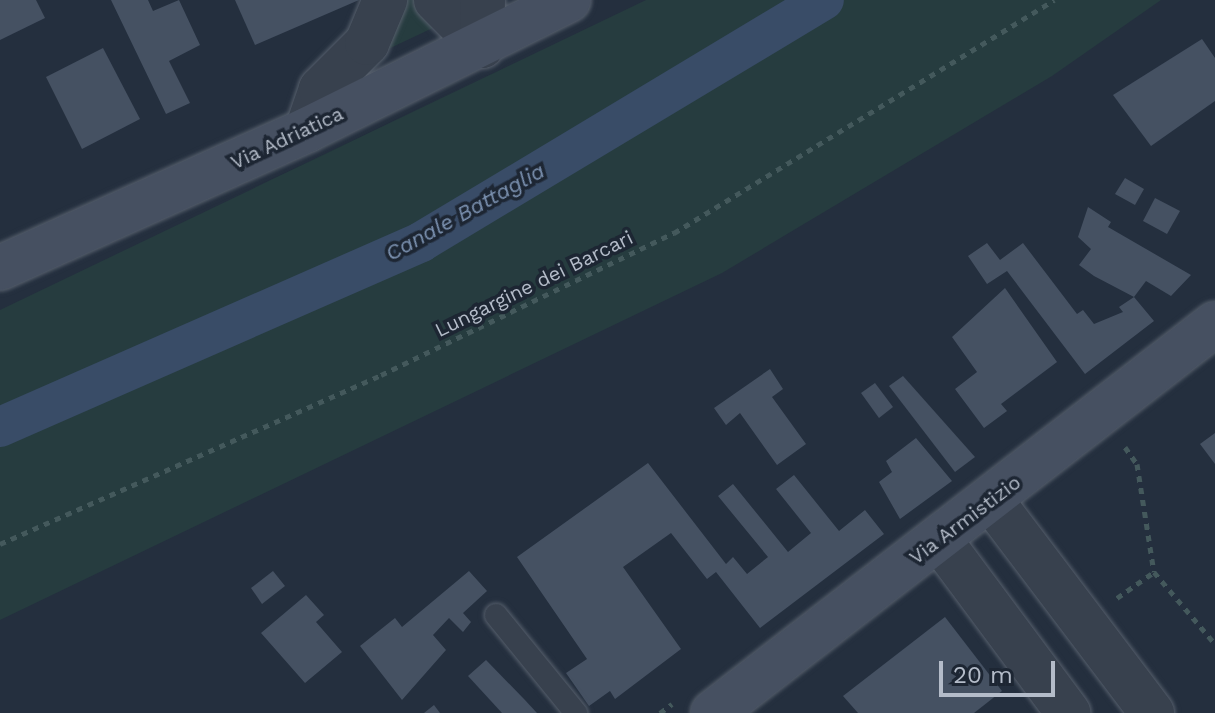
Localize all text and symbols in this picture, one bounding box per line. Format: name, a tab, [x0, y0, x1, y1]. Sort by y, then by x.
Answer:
street label: Via Adriatica	[226, 101, 348, 175]
water label: Canale Battaglia	[381, 157, 549, 267]
street label: Lungargine dei Barcari	[431, 226, 637, 342]
street label: Via Armistizio	[904, 470, 1026, 570]
scale bar	[943, 645, 1059, 695]
text: 20 m	[953, 661, 1013, 689]

